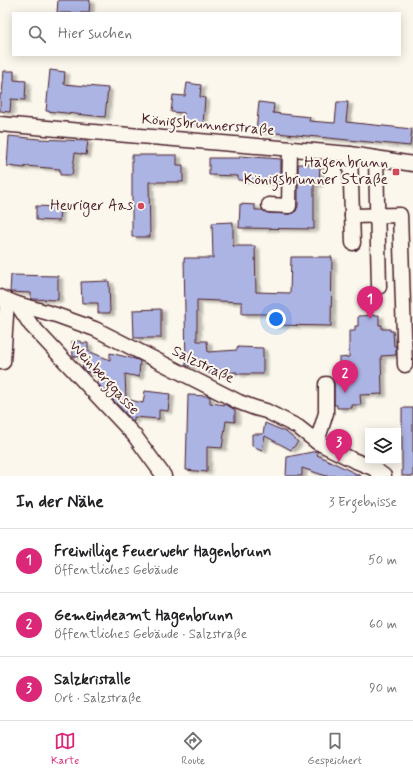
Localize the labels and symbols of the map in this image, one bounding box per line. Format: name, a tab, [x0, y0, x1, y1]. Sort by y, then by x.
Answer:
street label: Königsbrunnerstraße	[141, 109, 275, 142]
place label: Hagenbrunn Königsbrunner Straße	[244, 153, 388, 191]
marker: Hagenbrunn Königsbrunner Straße	[391, 167, 401, 177]
place label: Heuriger Aas	[50, 196, 133, 217]
marker: Heuriger Aas	[136, 201, 146, 211]
pin: 1	[357, 286, 383, 319]
your location	[266, 309, 286, 329]
street label: Weinberggasse	[64, 336, 144, 420]
street label: Salzstraße	[168, 341, 238, 389]
pin: 2	[332, 360, 358, 393]
pin: 3	[326, 429, 352, 462]

